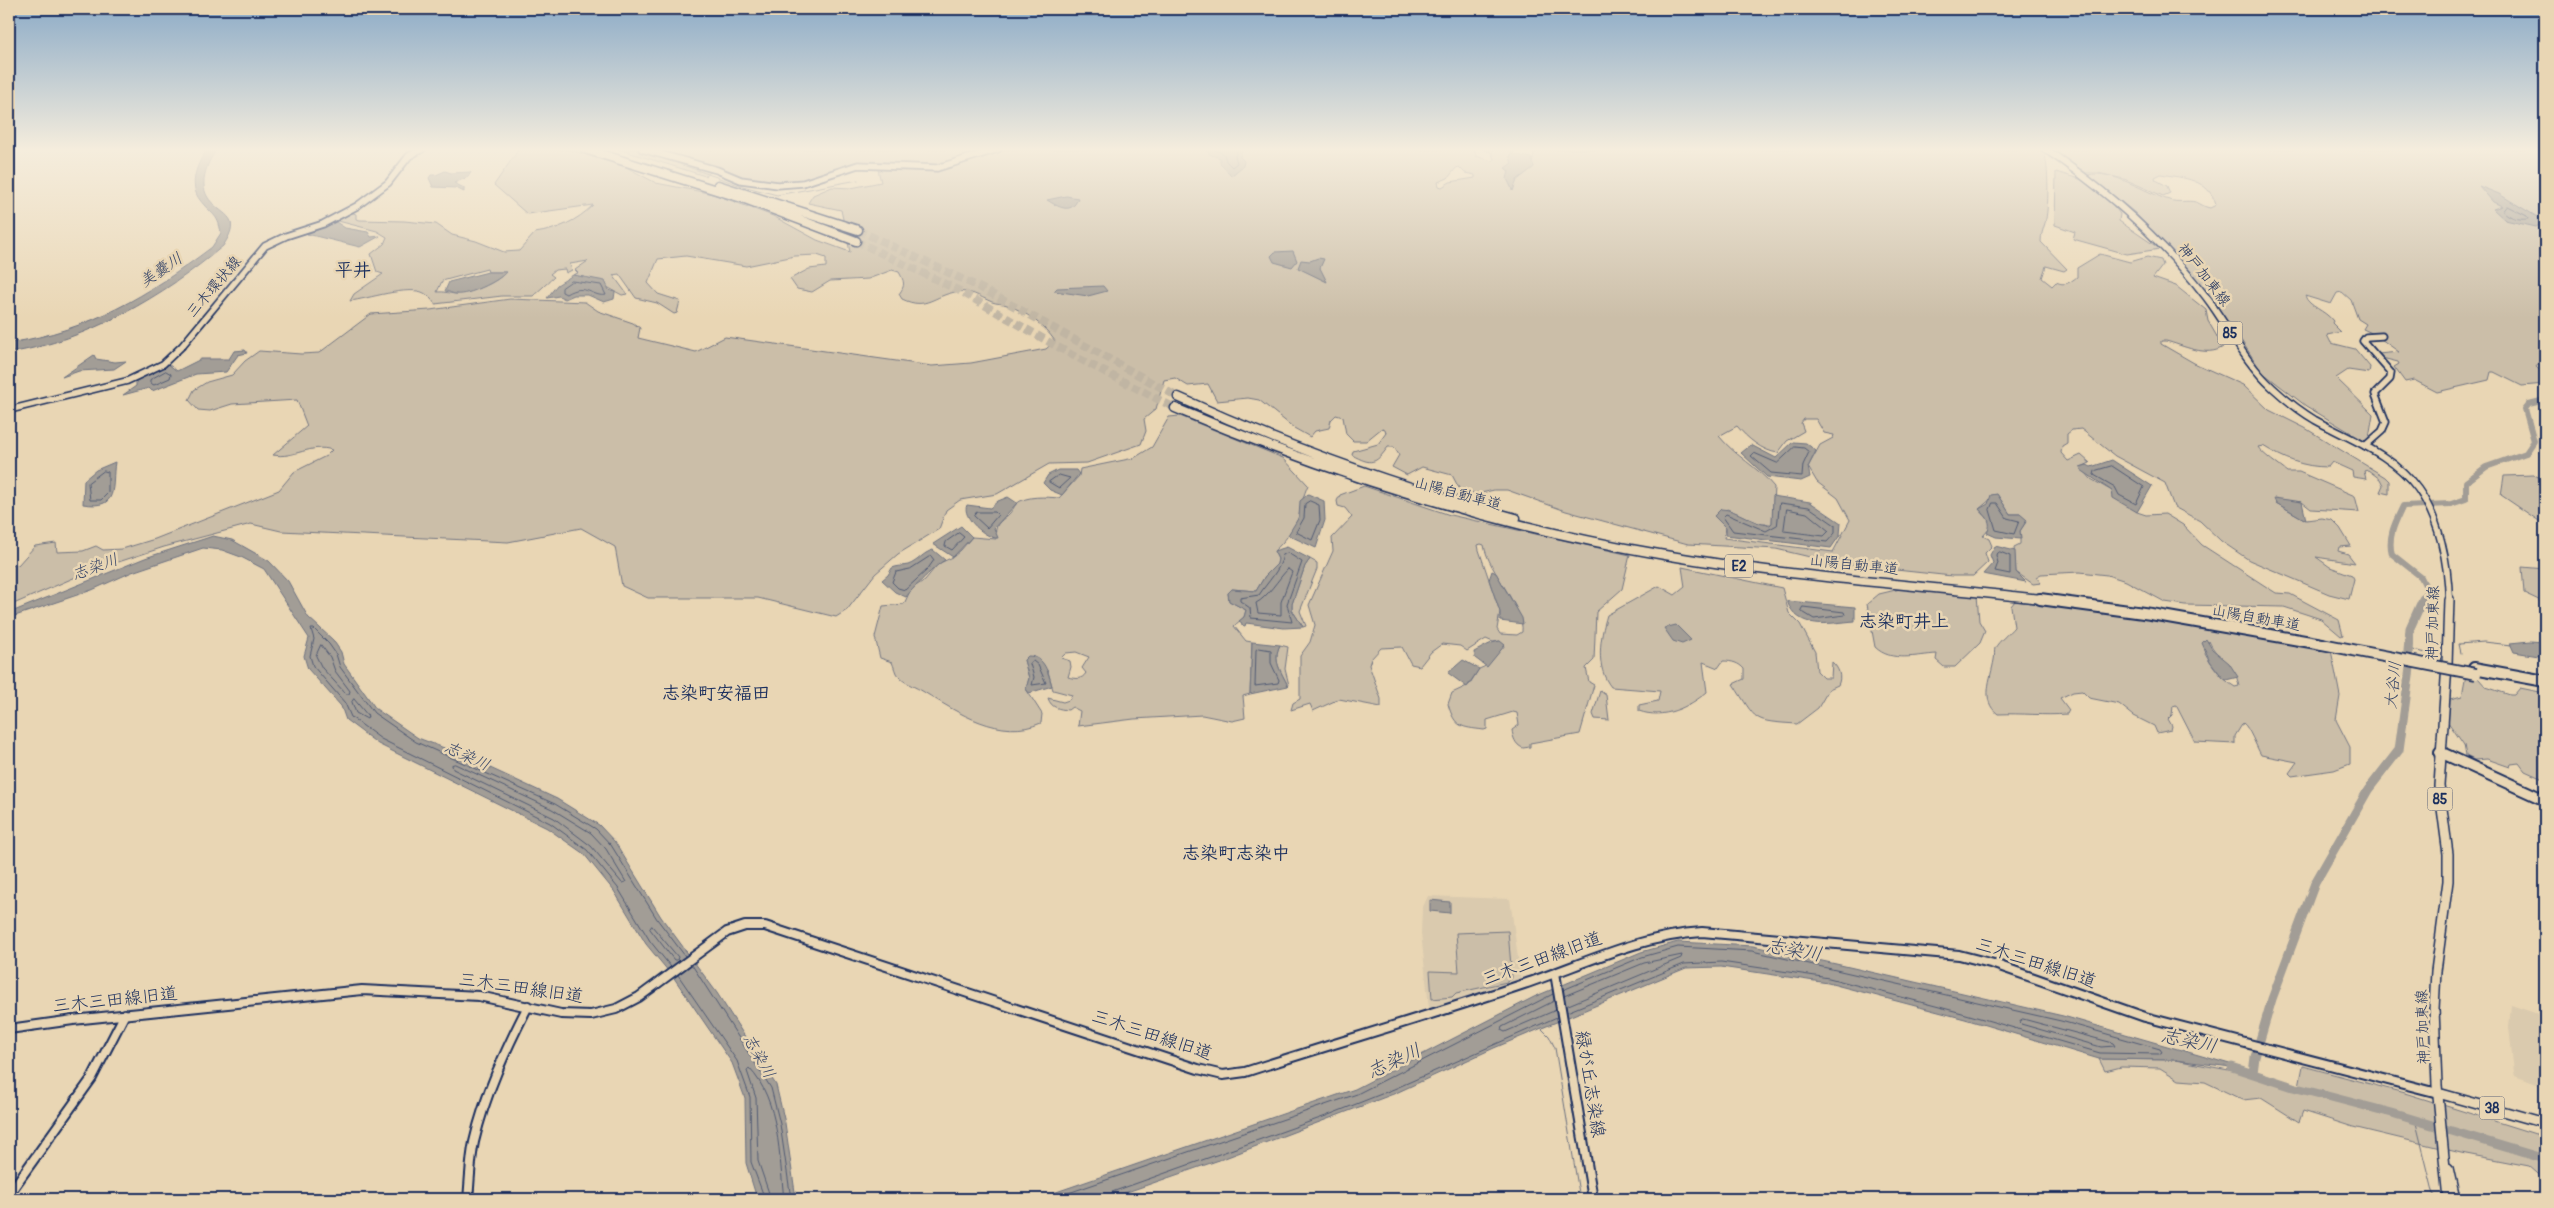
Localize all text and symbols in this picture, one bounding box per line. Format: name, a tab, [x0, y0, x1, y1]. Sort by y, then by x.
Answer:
street label: 神戸加東線	[2173, 240, 2235, 310]
water label: 美嚢川	[136, 248, 186, 292]
street label: 三木環状線	[183, 252, 245, 322]
district label: 平井	[335, 259, 371, 282]
road number: 85	[2218, 322, 2242, 344]
street label: 山陽自動車道	[1412, 473, 1504, 515]
water label: 志染川	[69, 549, 121, 585]
street label: 山陽自動車道	[1808, 551, 1900, 579]
road number: E2	[1725, 554, 1753, 578]
street label: 神戸加東線	[2423, 585, 2443, 661]
street label: 山陽自動車道	[2210, 601, 2302, 635]
district label: 志染町井上	[1859, 610, 1949, 633]
water label: 大谷川	[2381, 660, 2405, 710]
district label: 志染町安福田	[662, 682, 770, 705]
water label: 志染川	[441, 737, 493, 775]
road number: 85	[2428, 788, 2452, 811]
district label: 志染町志染中	[1182, 842, 1290, 865]
street label: 三木三田線旧道	[1479, 927, 1605, 991]
water label: 志染川	[1764, 933, 1824, 967]
street label: 三木三田線旧道	[1973, 933, 2099, 993]
street label: 三木三田線旧道	[457, 968, 585, 1008]
street label: 三木三田線旧道	[51, 982, 179, 1018]
street label: 神戸加東線	[2412, 989, 2434, 1065]
street label: 三木三田線旧道	[1089, 1005, 1215, 1065]
water label: 志染川	[2159, 1023, 2219, 1059]
street label: 緑が丘志染線	[1570, 1029, 1610, 1139]
water label: 志染川	[739, 1030, 779, 1082]
water label: 志染川	[1363, 1038, 1425, 1084]
road number: 38	[2480, 1096, 2504, 1120]

